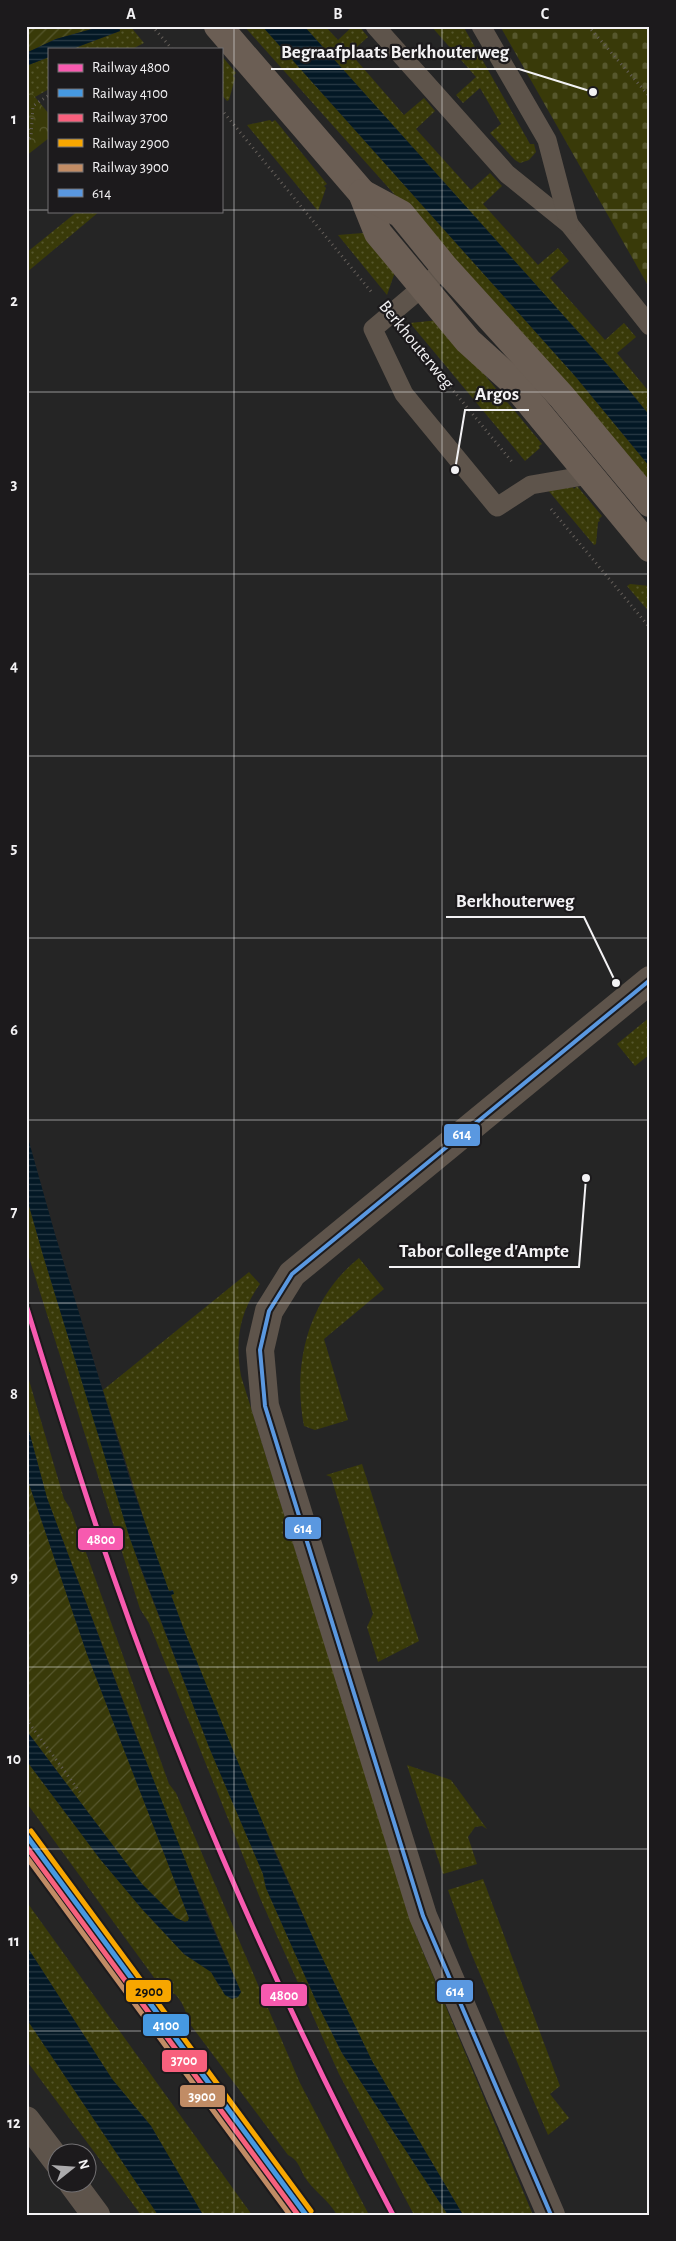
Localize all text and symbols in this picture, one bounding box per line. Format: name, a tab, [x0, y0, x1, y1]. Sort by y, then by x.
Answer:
text: A	[126, 6, 136, 22]
text: B	[333, 6, 343, 22]
text: C	[541, 6, 550, 22]
callout: Begraafplaats Berkhouterweg	[271, 35, 519, 69]
text: Begraafplaats Berkhouterweg	[281, 43, 510, 62]
legend	[48, 48, 222, 212]
text: Railway 4800	[92, 60, 170, 75]
text: Railway 4100	[92, 86, 168, 101]
text: Railway 3700	[92, 110, 168, 125]
text: 1	[11, 111, 17, 127]
text: Railway 2900	[92, 136, 170, 151]
text: Railway 3900	[92, 160, 169, 175]
text: 614	[92, 186, 111, 201]
text: 2	[10, 293, 18, 309]
street label: Berkhouterweg	[375, 297, 457, 393]
callout: Argos	[465, 376, 529, 410]
text: Argos	[475, 385, 519, 404]
text: 3	[11, 476, 18, 492]
text: 4	[10, 658, 18, 674]
text: 5	[11, 840, 18, 856]
callout: Berkhouterweg	[446, 883, 584, 917]
text: Berkhouterweg	[456, 892, 575, 911]
text: 6	[10, 1022, 18, 1038]
line badge: 614	[443, 1123, 481, 1147]
text: 614	[453, 1128, 471, 1142]
text: 7	[11, 1204, 18, 1220]
callout: Tabor College d'Ampte	[389, 1233, 579, 1267]
text: Tabor College d'Ampte	[399, 1242, 569, 1261]
text: 8	[10, 1386, 18, 1402]
line badge: 614	[284, 1516, 322, 1540]
text: 614	[294, 1522, 312, 1536]
line badge: 4800	[77, 1527, 124, 1551]
text: 4800	[87, 1533, 115, 1547]
text: 9	[10, 1569, 18, 1585]
text: 10	[7, 1751, 21, 1767]
text: 11	[8, 1933, 20, 1949]
line badge: 2900	[125, 1979, 172, 2003]
line badge: 614	[436, 1979, 474, 2003]
line badge: 4800	[260, 1983, 308, 2007]
text: 2900	[135, 1985, 163, 1999]
text: 614	[446, 1985, 464, 1999]
text: 4800	[270, 1989, 298, 2003]
line badge: 4100	[142, 2013, 190, 2037]
text: 4100	[153, 2019, 179, 2033]
line badge: 3700	[161, 2049, 208, 2073]
text: 3700	[171, 2054, 197, 2068]
line badge: 3900	[179, 2084, 226, 2108]
text: 3900	[188, 2090, 216, 2104]
text: 12	[7, 2115, 21, 2131]
north arrow	[48, 2144, 98, 2194]
text: N	[75, 2158, 92, 2171]

